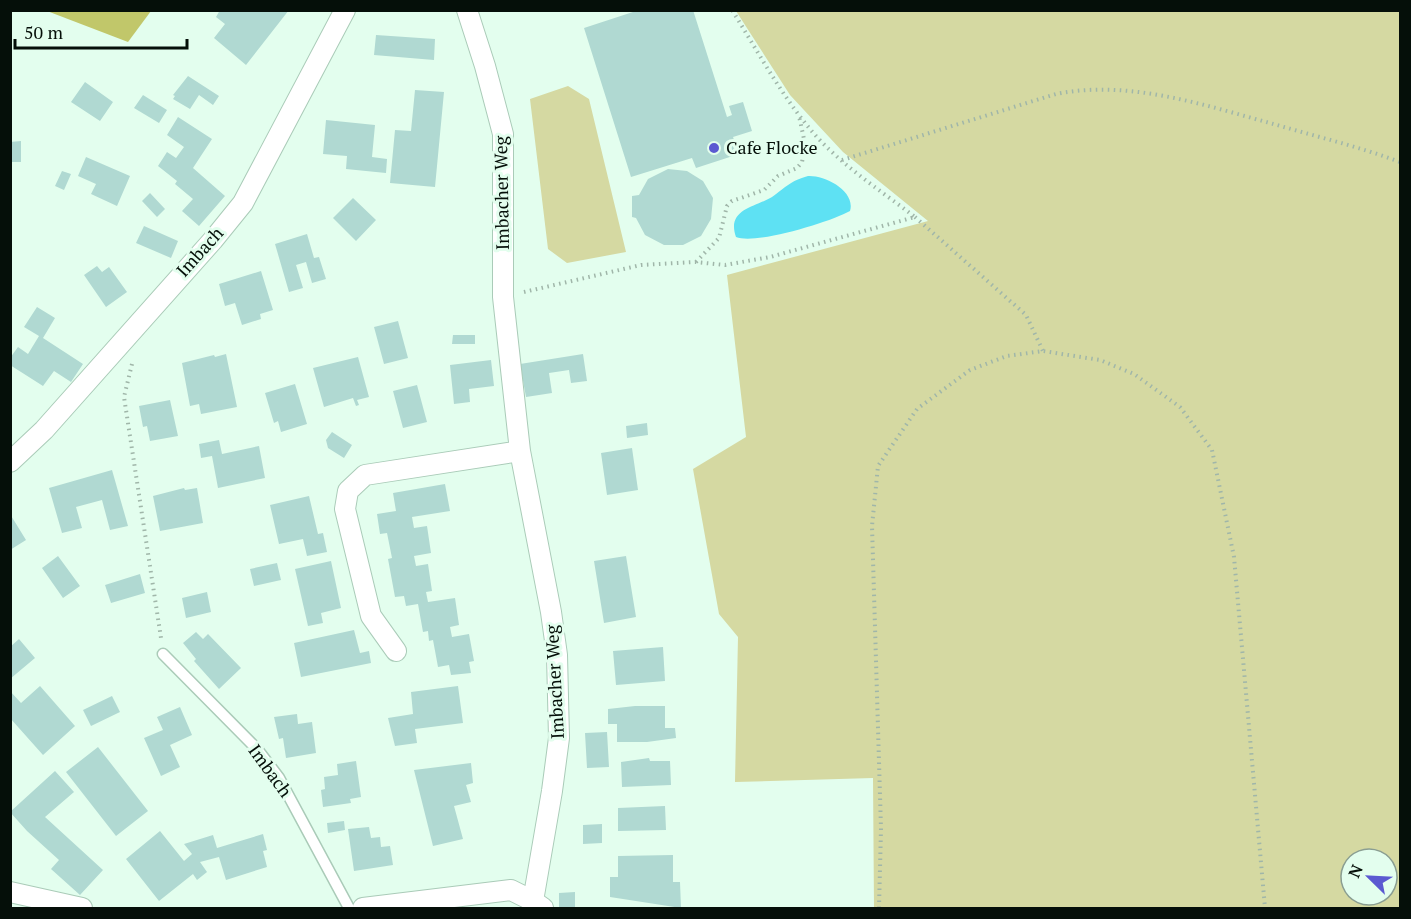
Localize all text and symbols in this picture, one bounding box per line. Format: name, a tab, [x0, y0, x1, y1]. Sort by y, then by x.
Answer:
scale bar	[15, 12, 188, 50]
text: 50 m	[24, 20, 64, 44]
street label: Imbacher Weg	[488, 135, 514, 250]
place label: Cafe Flocke	[726, 135, 818, 159]
marker: Cafe Flocke	[707, 141, 721, 155]
street label: Imbach	[170, 221, 228, 282]
street label: Imbacher Weg	[539, 624, 569, 740]
street label: Imbach	[244, 739, 298, 802]
north arrow	[1339, 847, 1399, 907]
text: N	[1343, 861, 1368, 881]

